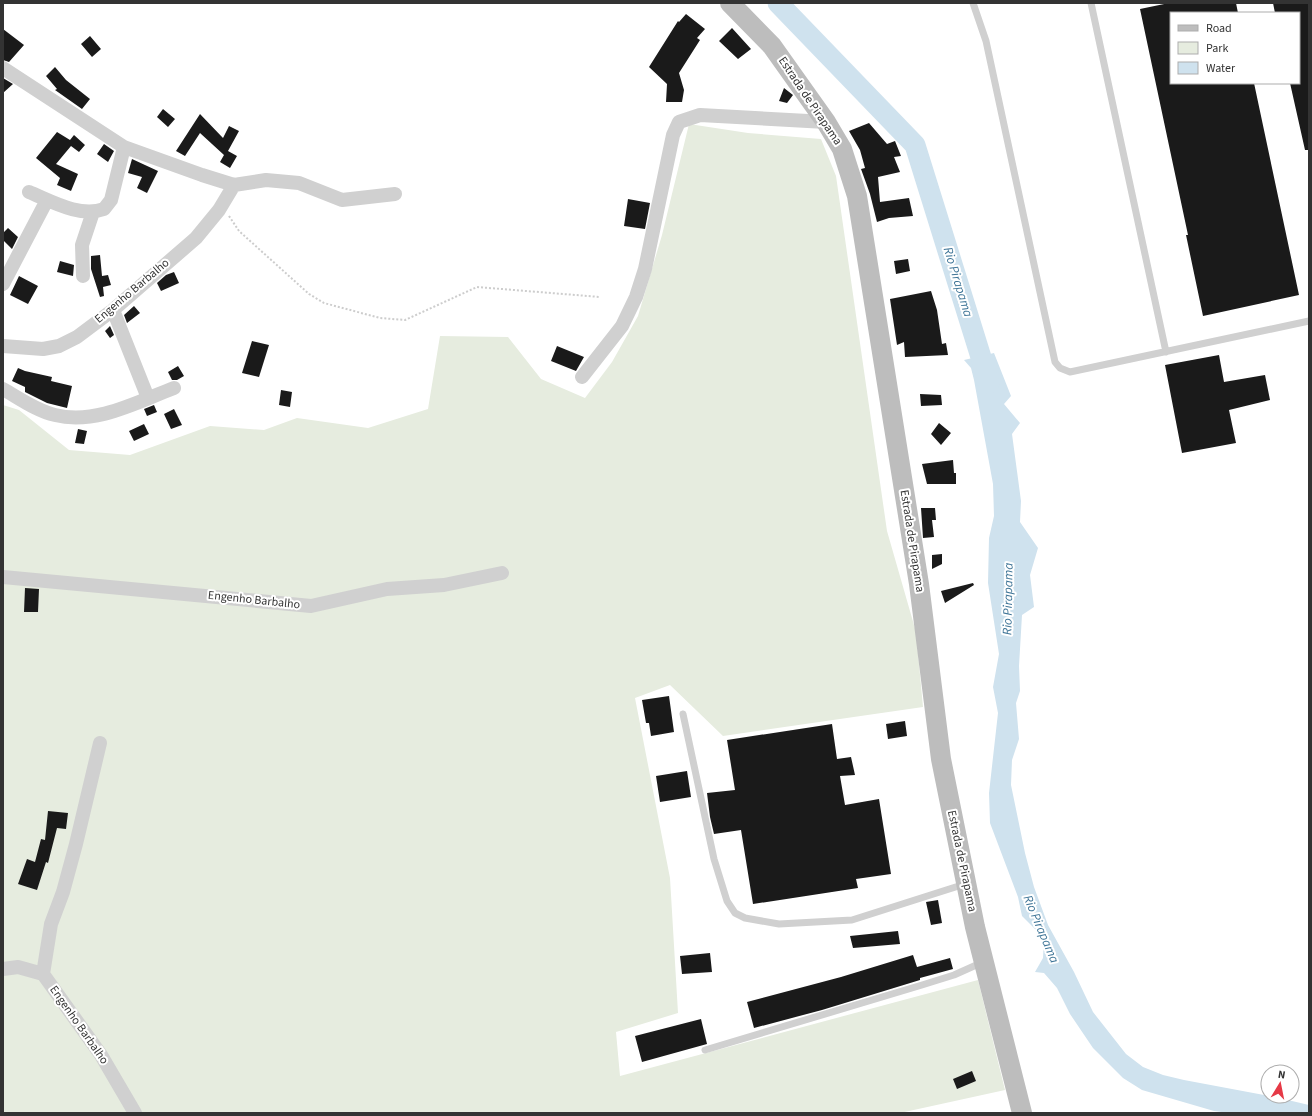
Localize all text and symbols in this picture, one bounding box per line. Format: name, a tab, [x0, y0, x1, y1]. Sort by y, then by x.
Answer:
legend	[1170, 12, 1300, 84]
text: Road	[1206, 20, 1232, 37]
text: Park	[1206, 40, 1228, 57]
street label: Estrada de Pirapama	[774, 53, 846, 149]
text: Water	[1206, 60, 1236, 77]
water label: Rio Pirapama	[939, 245, 977, 319]
street label: Engenho Barbalho	[91, 255, 173, 327]
street label: Estrada de Pirapama	[896, 489, 928, 593]
water label: Rio Pirapama	[998, 563, 1018, 635]
street label: Engenho Barbalho	[207, 587, 301, 613]
street label: Estrada de Pirapama	[943, 809, 981, 913]
water label: Rio Pirapama	[1019, 892, 1063, 966]
street label: Engenho Barbalho	[45, 982, 113, 1068]
north arrow	[1260, 1064, 1300, 1104]
text: N	[1277, 1067, 1287, 1083]

